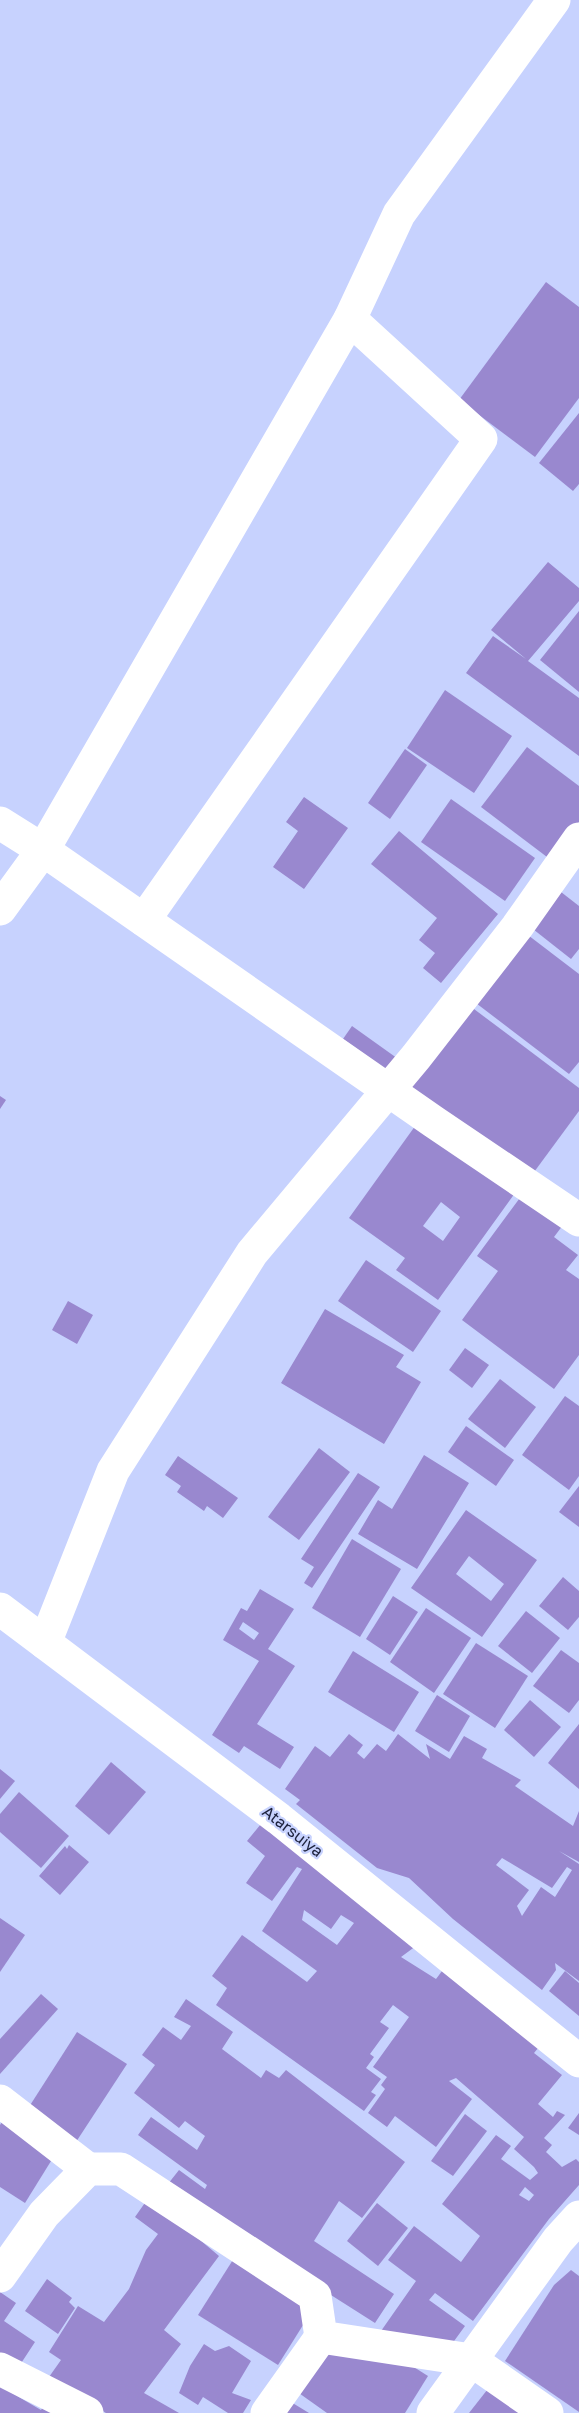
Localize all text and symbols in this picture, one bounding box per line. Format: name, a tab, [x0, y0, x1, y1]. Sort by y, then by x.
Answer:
street label: Atarsuiya	[259, 1801, 327, 1861]

